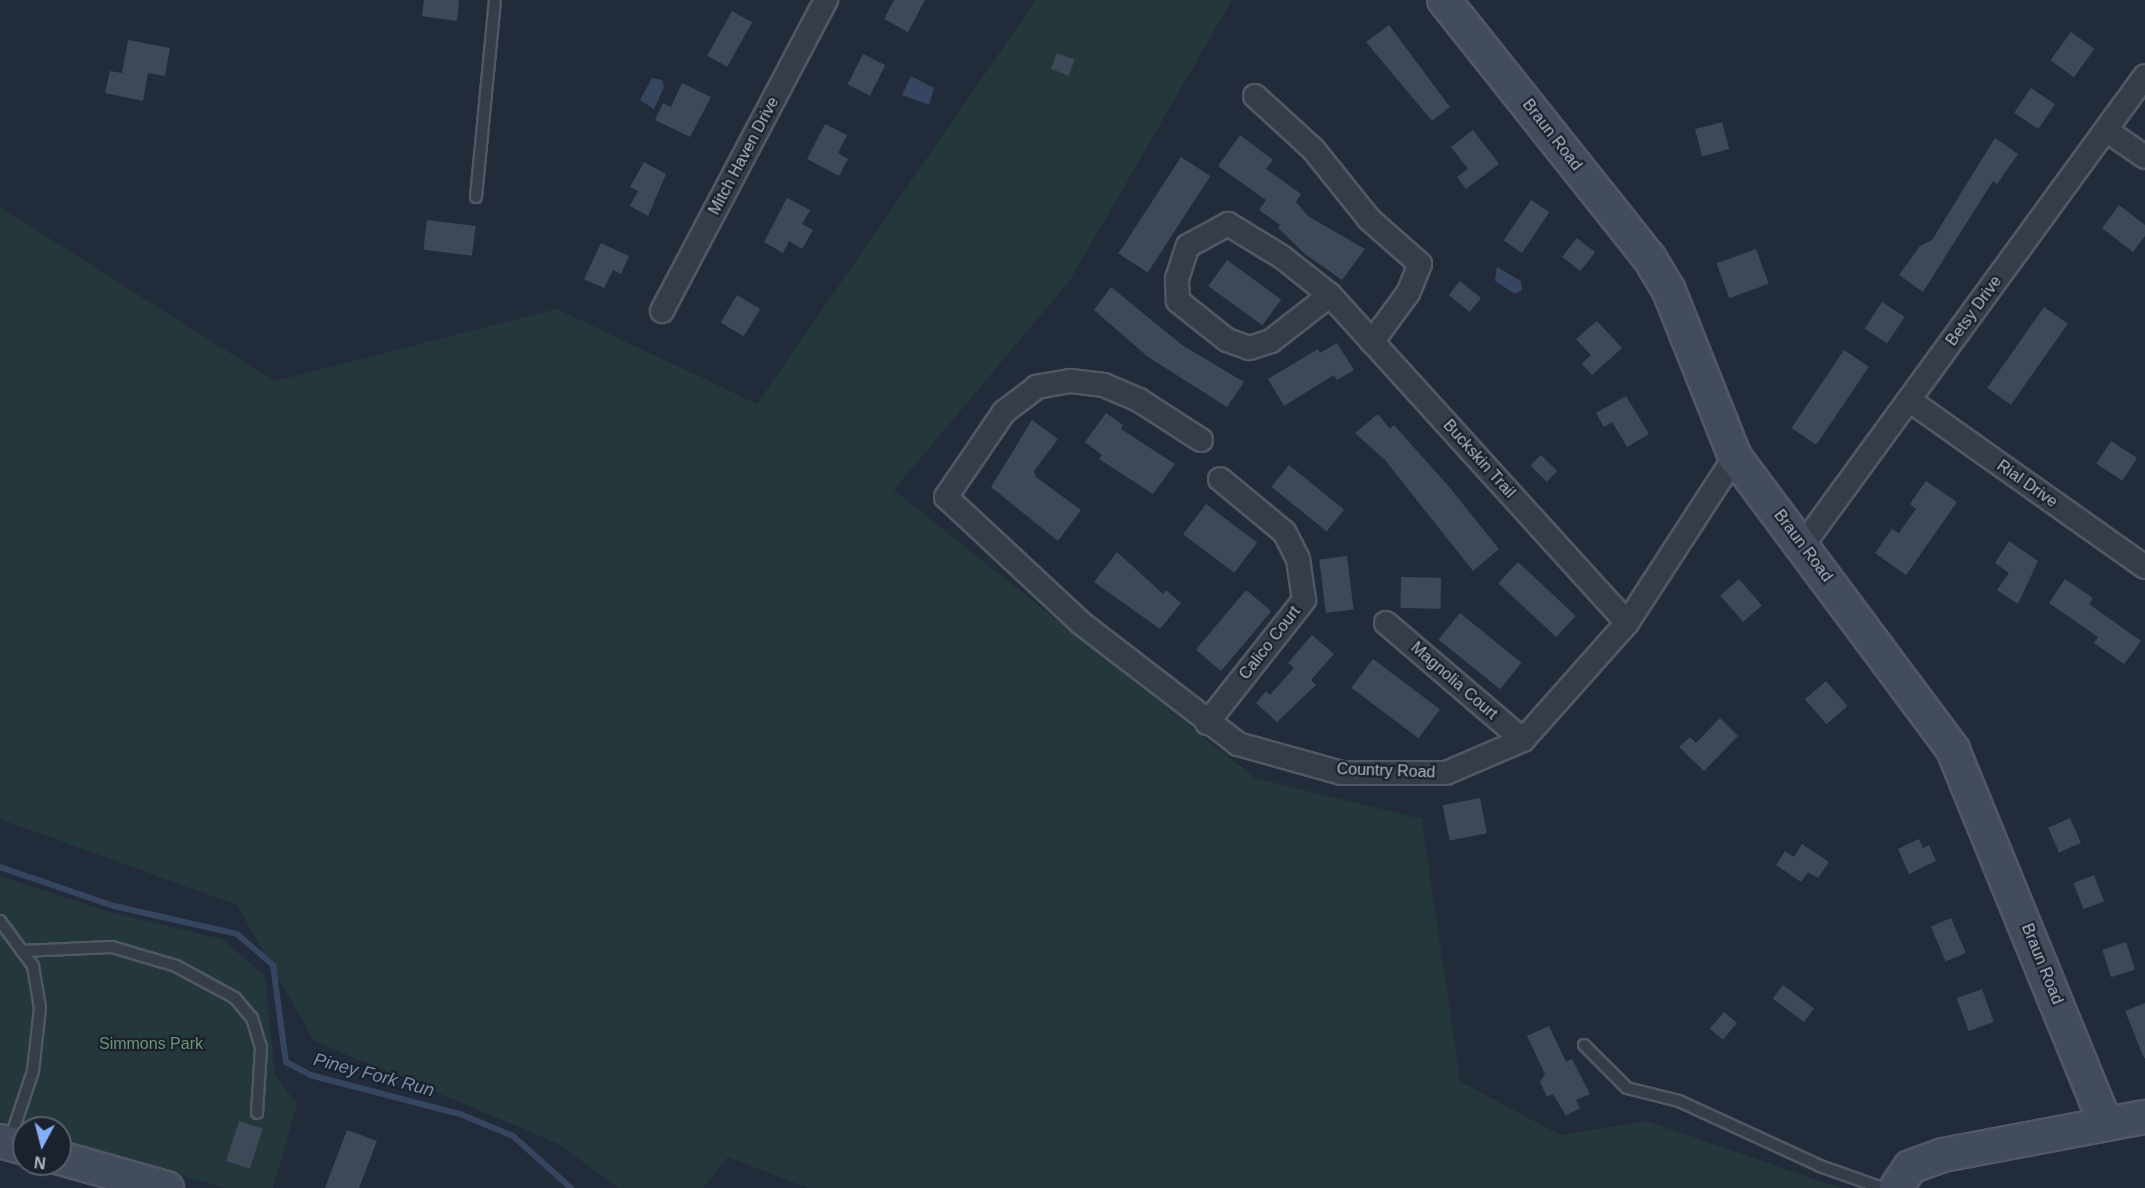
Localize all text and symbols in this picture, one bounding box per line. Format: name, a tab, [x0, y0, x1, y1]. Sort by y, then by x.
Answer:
street label: Mitch Haven Drive	[705, 94, 783, 218]
street label: Braun Road	[1518, 95, 1586, 175]
street label: Betsy Drive	[1942, 272, 2006, 350]
street label: Buckskin Trail	[1439, 416, 1519, 502]
street label: Rial Drive	[1993, 456, 2061, 512]
street label: Braun Road	[1770, 506, 1836, 586]
street label: Calico Court	[1235, 602, 1305, 684]
street label: Magnolia Court	[1407, 638, 1501, 724]
street label: Country Road	[1336, 760, 1436, 782]
street label: Braun Road	[2017, 921, 2067, 1007]
park label: Simmons Park	[99, 1034, 203, 1054]
water label: Piney Fork Run	[311, 1049, 437, 1101]
north arrow	[12, 1116, 72, 1176]
text: N	[33, 1153, 47, 1172]

